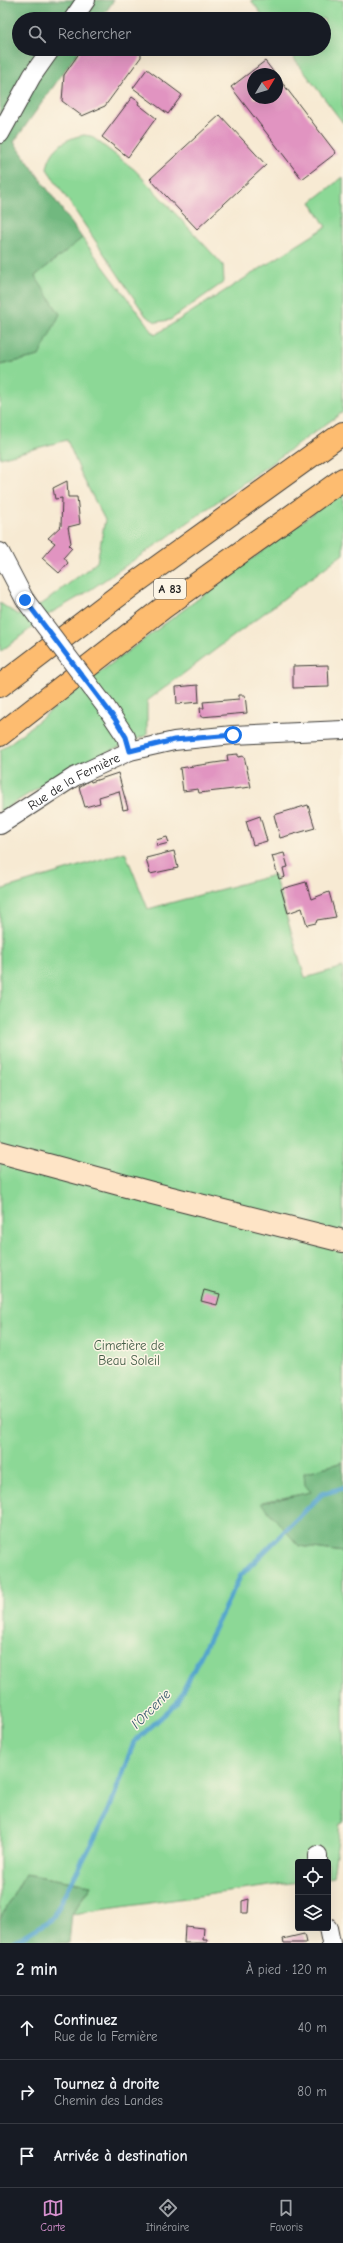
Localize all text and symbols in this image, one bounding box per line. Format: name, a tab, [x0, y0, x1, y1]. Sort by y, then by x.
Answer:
search box	[12, 12, 331, 56]
icon: search	[26, 23, 48, 45]
text: Rechercher	[58, 25, 131, 43]
north arrow	[247, 68, 283, 104]
road number: A 83	[154, 579, 186, 599]
route end	[16, 591, 34, 609]
route start	[224, 726, 242, 744]
street label: Rue de la Fernière	[25, 749, 123, 813]
park label: Cimetière de Beau Soleil	[94, 1338, 165, 1368]
water label: l'Orcerie	[128, 1686, 174, 1732]
map controls	[295, 1859, 331, 1931]
button: locate	[295, 1859, 331, 1895]
button: layers	[295, 1895, 331, 1931]
text: 2 min	[16, 1960, 57, 1979]
text: À pied · 120 m	[246, 1962, 327, 1977]
text: Continuez	[54, 2011, 117, 2029]
icon: ahead	[16, 2017, 38, 2039]
text: 40 m	[298, 2020, 327, 2035]
text: Rue de la Fernière	[54, 2029, 157, 2044]
text: Tournez à droite	[54, 2075, 159, 2093]
icon: right	[16, 2081, 38, 2103]
text: 80 m	[297, 2084, 327, 2099]
text: Chemin des Landes	[54, 2093, 163, 2108]
icon: arrive	[16, 2145, 38, 2167]
text: Arrivée à destination	[54, 2147, 188, 2165]
tab: Carte	[40, 2197, 65, 2234]
tab: Itinéraire	[146, 2197, 189, 2234]
tab: Favoris	[270, 2197, 303, 2234]

